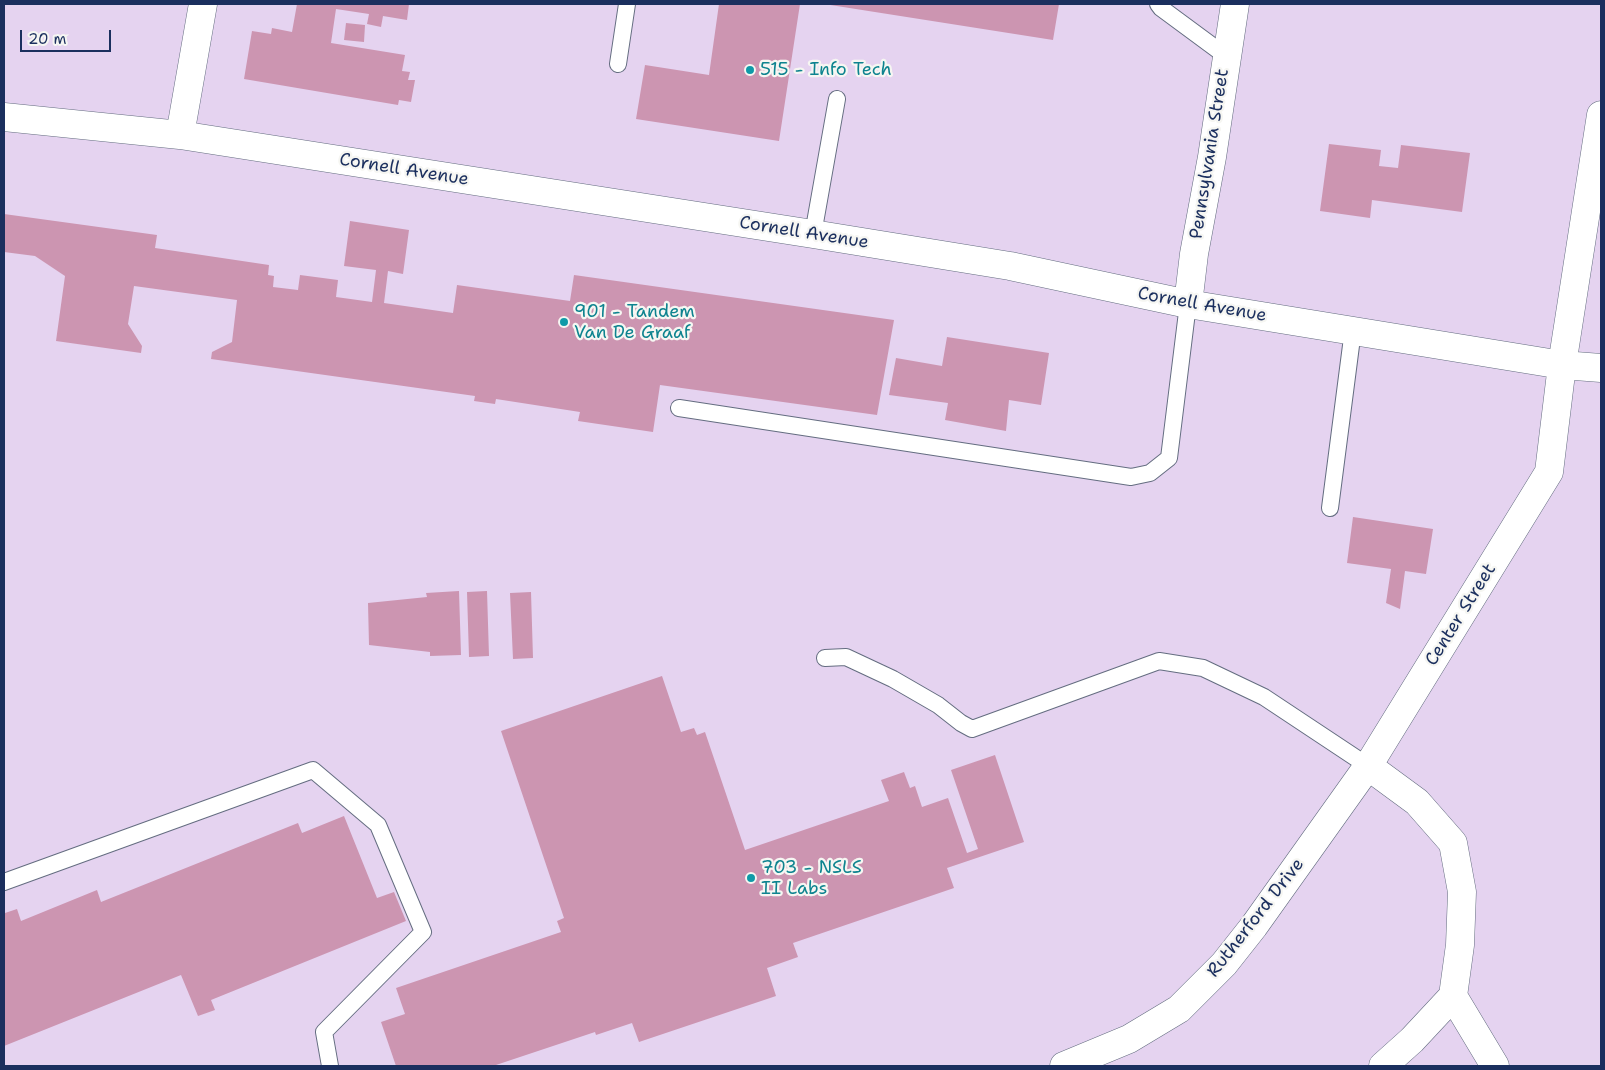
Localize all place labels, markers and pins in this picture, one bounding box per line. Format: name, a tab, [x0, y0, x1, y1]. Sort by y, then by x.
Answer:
place label: 515 - Info Tech	[760, 59, 892, 81]
marker: 515 - Info Tech	[744, 64, 756, 76]
place label: 901 - Tandem Van De Graaf	[574, 301, 695, 344]
marker: 901 - Tandem Van De Graaf	[558, 316, 570, 328]
place label: 703 - NSLS II Labs	[761, 857, 862, 900]
marker: 703 - NSLS II Labs	[745, 872, 757, 884]

